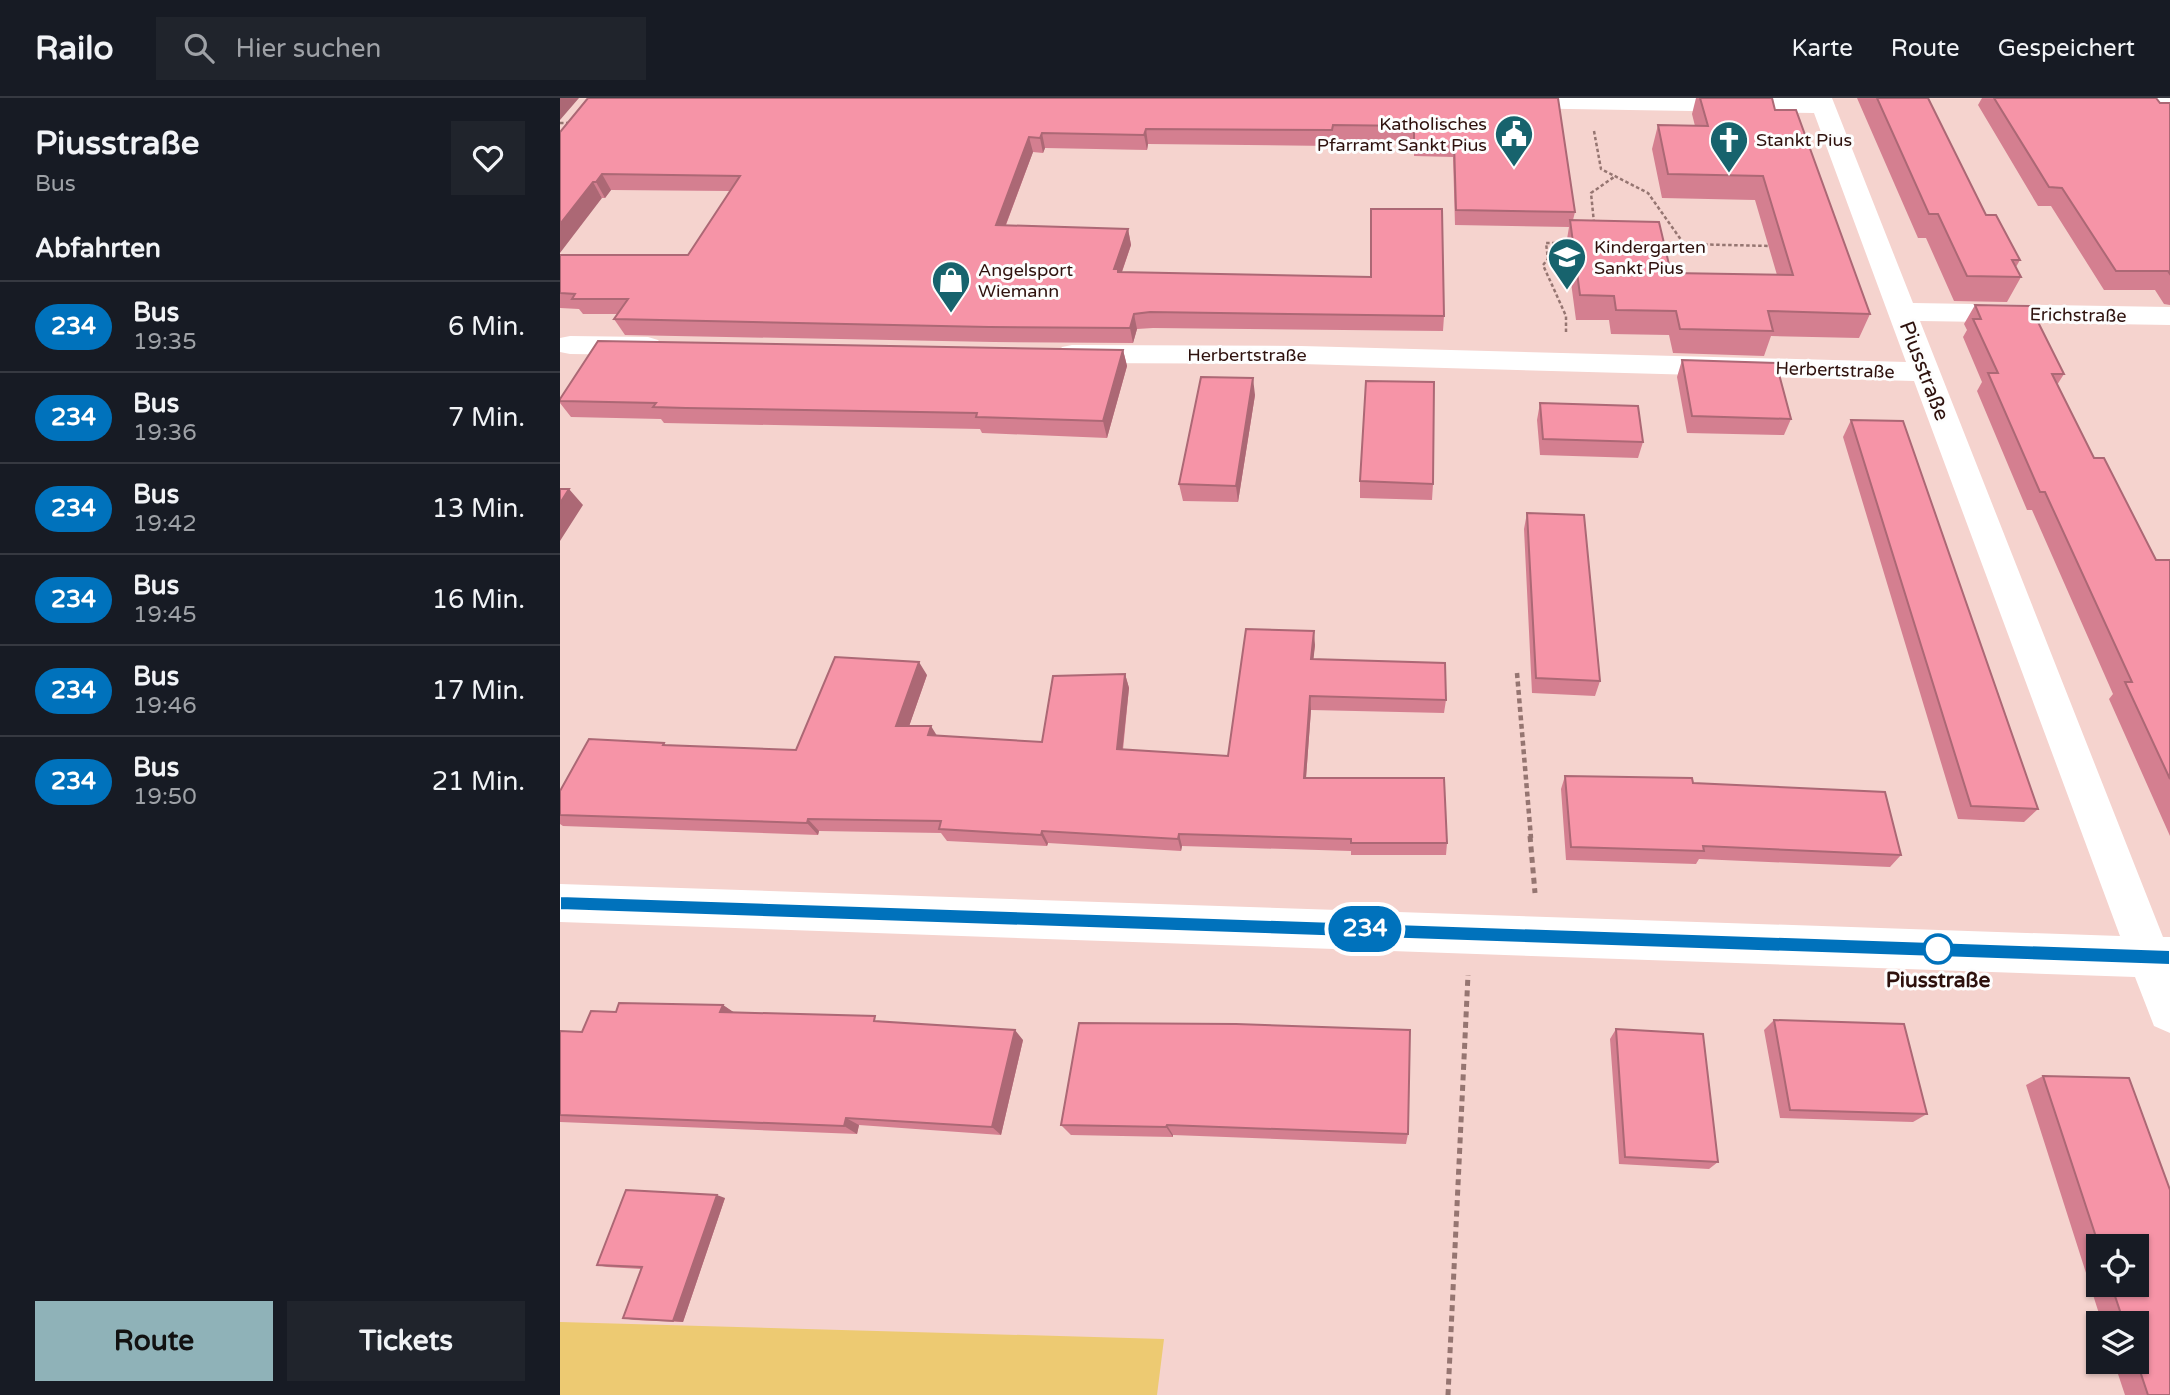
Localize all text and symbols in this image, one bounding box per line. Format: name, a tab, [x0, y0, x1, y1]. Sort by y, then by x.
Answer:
search box	[156, 17, 646, 80]
text: Railo	[35, 29, 114, 68]
icon: search	[180, 29, 218, 67]
text: Hier suchen	[236, 33, 381, 64]
text: Karte	[1791, 34, 1853, 63]
text: Route	[1891, 34, 1960, 63]
text: Gespeichert	[1998, 34, 2135, 63]
place label: Katholisches Pfarramt Sankt Pius	[1317, 113, 1487, 156]
public building icon: Katholisches Pfarramt Sankt Pius	[1493, 113, 1535, 168]
church icon: Stankt Pius	[1708, 119, 1750, 174]
button: heart	[451, 121, 525, 195]
text: Piusstraße	[35, 124, 199, 163]
place label: Stankt Pius	[1756, 129, 1852, 151]
text: Bus	[35, 170, 76, 198]
text: Abfahrten	[35, 233, 161, 264]
school or university icon: Kindergarten Sankt Pius	[1546, 236, 1588, 291]
place label: Kindergarten Sankt Pius	[1594, 236, 1706, 279]
shop icon: Angelsport Wiemann	[930, 259, 972, 314]
place label: Angelsport Wiemann	[978, 259, 1073, 302]
text: Bus	[133, 297, 179, 328]
street label: Erichstraße	[2029, 303, 2127, 327]
text: 6 Min.	[448, 311, 525, 342]
text: 234	[51, 312, 96, 341]
street label: Piusstraße	[1894, 318, 1954, 424]
text: 19:35	[133, 328, 197, 356]
street label: Herbertstraße	[1187, 344, 1307, 366]
street label: Herbertstraße	[1775, 357, 1895, 383]
text: Bus	[133, 388, 179, 419]
text: 7 Min.	[448, 402, 525, 433]
text: 234	[51, 403, 96, 432]
text: 19:36	[133, 419, 197, 447]
text: Bus	[133, 479, 179, 510]
text: 13 Min.	[432, 493, 525, 524]
text: 234	[51, 494, 96, 523]
text: 19:42	[133, 510, 197, 538]
text: Bus	[133, 570, 179, 601]
text: 16 Min.	[432, 584, 525, 615]
text: 234	[51, 585, 96, 614]
text: 19:45	[133, 601, 197, 629]
text: Bus	[133, 661, 179, 692]
text: 17 Min.	[432, 675, 525, 706]
text: 234	[51, 676, 96, 705]
text: 19:46	[133, 692, 197, 720]
text: Bus	[133, 752, 179, 783]
text: 21 Min.	[432, 766, 525, 797]
text: 234	[51, 767, 96, 796]
text: 19:50	[133, 783, 197, 811]
line badge: 234	[1325, 906, 1405, 952]
text: 234	[1342, 914, 1388, 943]
marker: Piusstraße	[1923, 934, 1953, 964]
place label: Piusstraße	[1886, 968, 1990, 993]
map controls	[2086, 1234, 2149, 1374]
button: locate	[2086, 1234, 2149, 1297]
button: Route	[35, 1301, 273, 1381]
button: Tickets	[287, 1301, 525, 1381]
button: layers	[2086, 1311, 2149, 1374]

